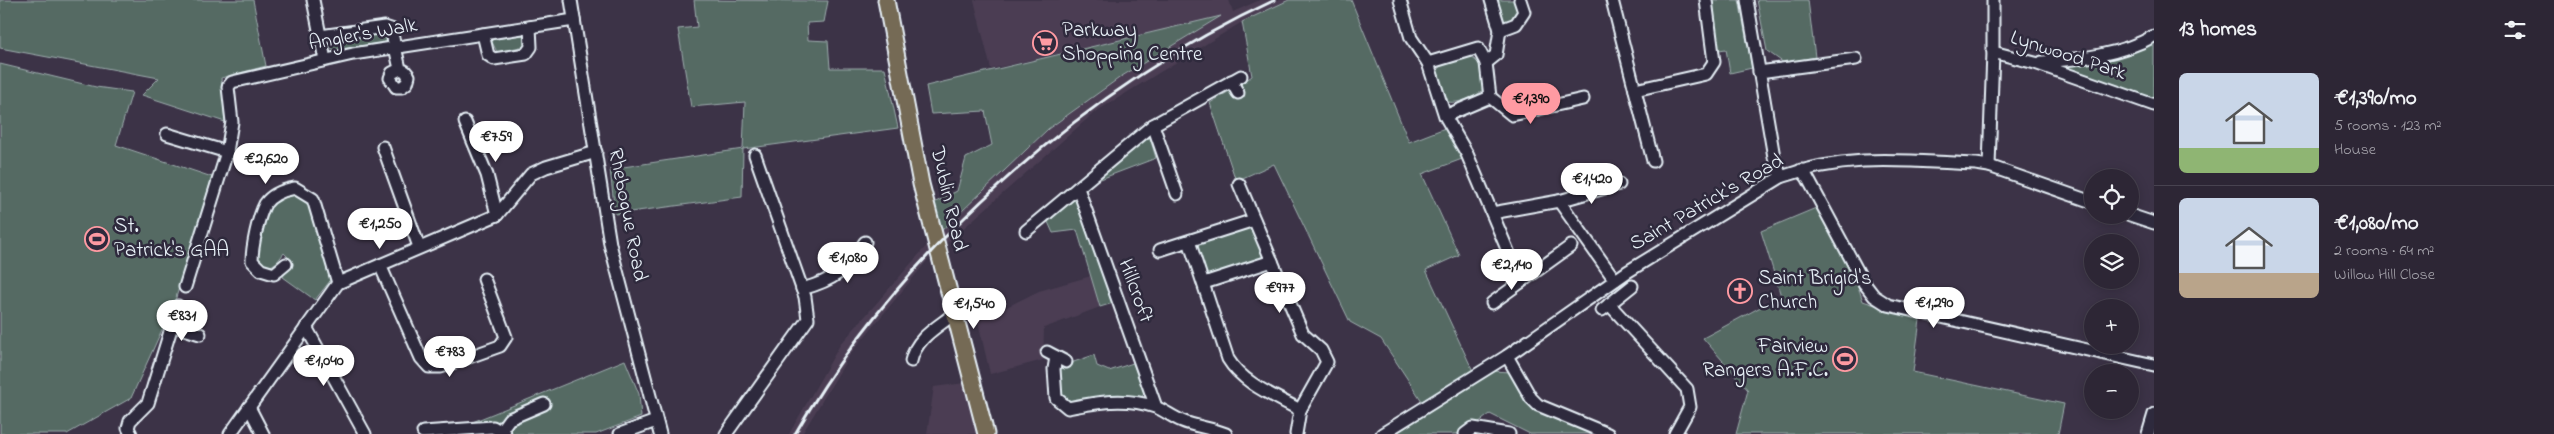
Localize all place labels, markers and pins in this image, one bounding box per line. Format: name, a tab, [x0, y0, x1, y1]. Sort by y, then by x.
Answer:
place label: Parkway Shopping Centre	[1062, 16, 1203, 72]
supermarket icon: Parkway Shopping Centre	[1032, 30, 1058, 56]
pin: €1,390	[1490, 82, 1572, 125]
pin: €759	[466, 120, 526, 163]
pin: €2,620	[225, 142, 307, 185]
pin: €1,420	[1551, 162, 1633, 205]
pin: €1,250	[339, 208, 421, 250]
place label: St. Patrick's GAA	[114, 212, 229, 266]
sports icon: St. Patrick's GAA	[84, 226, 110, 252]
pin: €1,080	[807, 242, 889, 284]
pin: €2,140	[1471, 248, 1553, 291]
place label: Saint Brigid's Church	[1758, 264, 1872, 318]
pin: €977	[1250, 272, 1310, 314]
church icon: Saint Brigid's Church	[1727, 278, 1753, 304]
pin: €1,290	[1893, 286, 1975, 329]
pin: €1,540	[933, 288, 1015, 330]
pin: €831	[152, 300, 212, 342]
place label: Fairview Rangers A.F.C.	[1702, 332, 1828, 388]
pin: €783	[420, 336, 480, 378]
pin: €1,040	[283, 344, 365, 387]
sports icon: Fairview Rangers A.F.C.	[1832, 346, 1858, 372]

